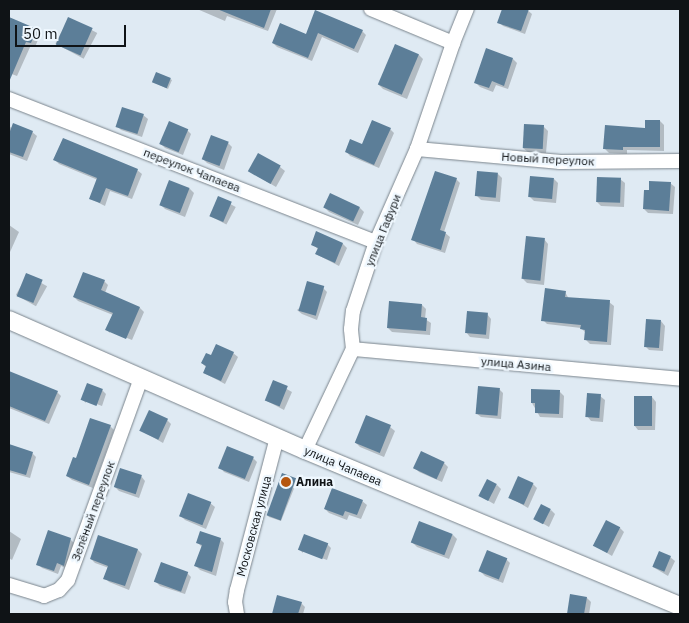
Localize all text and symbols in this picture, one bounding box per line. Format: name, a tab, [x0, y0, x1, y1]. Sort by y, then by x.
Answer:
scale bar	[18, 15, 129, 47]
text: 50 m	[23, 24, 58, 43]
street label: переулок Чапаева	[141, 145, 243, 195]
street label: Новый переулок	[501, 149, 595, 169]
street label: улица Гафури	[362, 192, 404, 268]
street label: улица Азина	[480, 354, 552, 374]
street label: улица Чапаева	[302, 443, 384, 489]
street label: Зелёный переулок	[68, 459, 118, 563]
street label: Московская улица	[234, 474, 274, 578]
place label: Алина	[296, 475, 333, 489]
marker: Алина	[280, 476, 292, 488]

